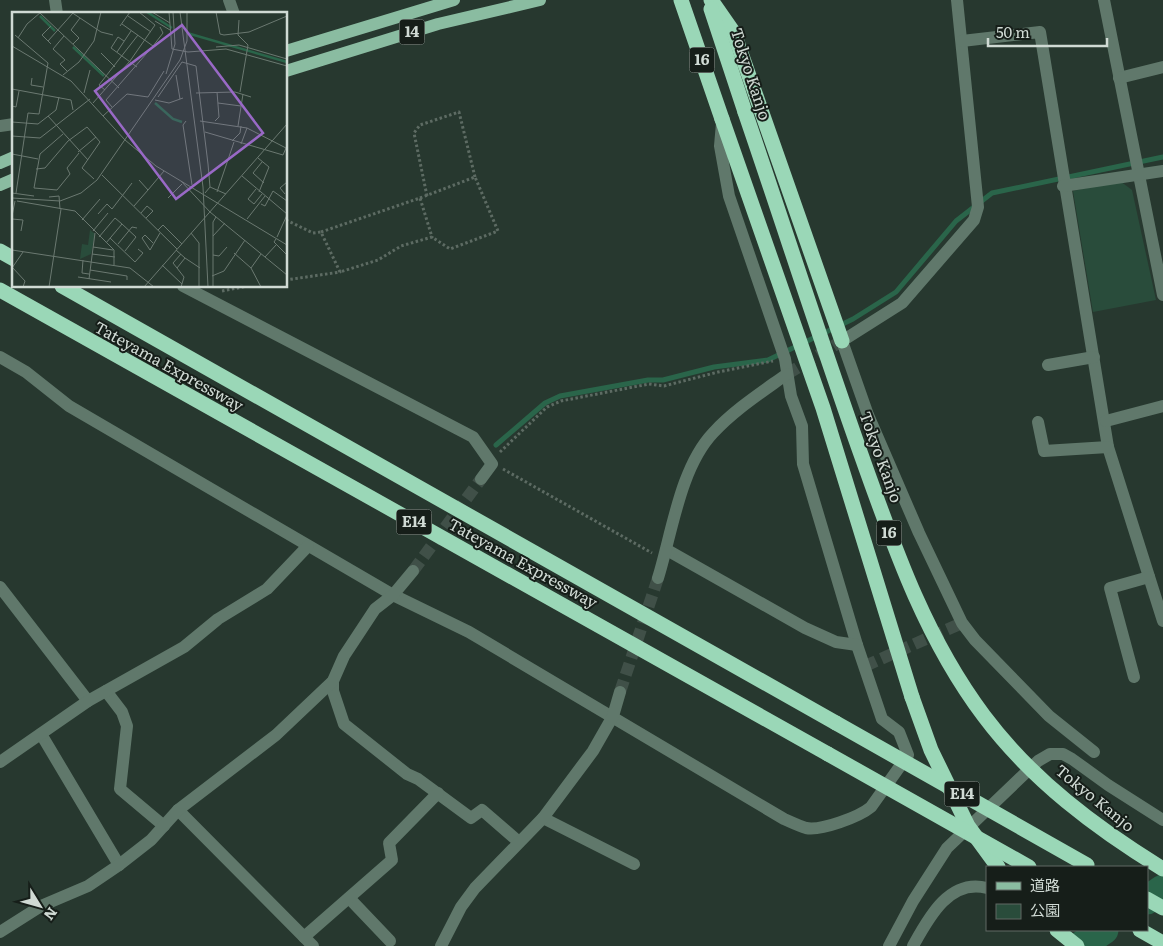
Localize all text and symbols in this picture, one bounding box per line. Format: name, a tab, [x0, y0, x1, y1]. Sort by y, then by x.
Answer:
inset map	[12, 12, 288, 288]
scale bar	[988, 15, 1107, 47]
road number: 14	[400, 20, 424, 44]
text: 50 m	[996, 20, 1030, 43]
street label: Tokyo Kanjo	[726, 24, 778, 123]
road number: 16	[690, 48, 714, 72]
street label: Tateyama Expressway	[90, 314, 249, 417]
street label: Tokyo Kanjo	[854, 408, 910, 506]
road number: E14	[396, 510, 432, 534]
street label: Tateyama Expressway	[444, 511, 603, 614]
road number: 16	[876, 520, 902, 546]
street label: Tokyo Kanjo	[1051, 758, 1140, 837]
road number: E14	[944, 782, 980, 806]
legend	[986, 866, 1148, 931]
text: 道路	[1030, 873, 1060, 896]
north arrow	[15, 881, 65, 931]
text: 公園	[1030, 898, 1060, 921]
text: N	[40, 904, 63, 925]

